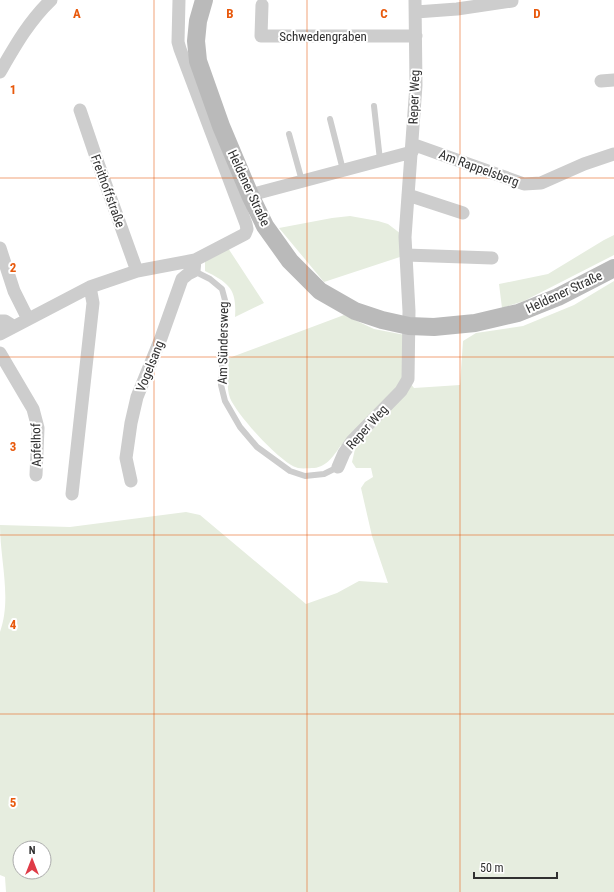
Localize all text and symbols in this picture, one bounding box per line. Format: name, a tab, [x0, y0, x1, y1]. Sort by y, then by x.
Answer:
text: A	[73, 6, 81, 21]
text: B	[226, 6, 234, 21]
text: C	[380, 6, 388, 21]
text: D	[533, 6, 541, 21]
street label: Schwedengraben	[279, 29, 367, 44]
street label: Reper Weg	[406, 69, 422, 125]
text: 1	[10, 82, 16, 97]
street label: Heldener Straße	[225, 147, 273, 229]
street label: Am Rappelsberg	[437, 147, 521, 189]
street label: Freithoffstraße	[88, 152, 128, 230]
text: 2	[10, 260, 17, 275]
street label: Heldener Straße	[523, 268, 605, 316]
street label: Am Sündersweg	[215, 301, 231, 385]
street label: Vogelsang	[133, 338, 167, 394]
street label: Reper Weg	[343, 402, 391, 452]
street label: Apfelhof	[28, 423, 44, 467]
text: 3	[10, 439, 16, 454]
text: 4	[10, 617, 17, 632]
text: 5	[10, 795, 17, 810]
north arrow	[12, 840, 52, 880]
text: N	[29, 844, 36, 857]
scale bar	[474, 854, 557, 880]
text: 50 m	[480, 861, 504, 875]

